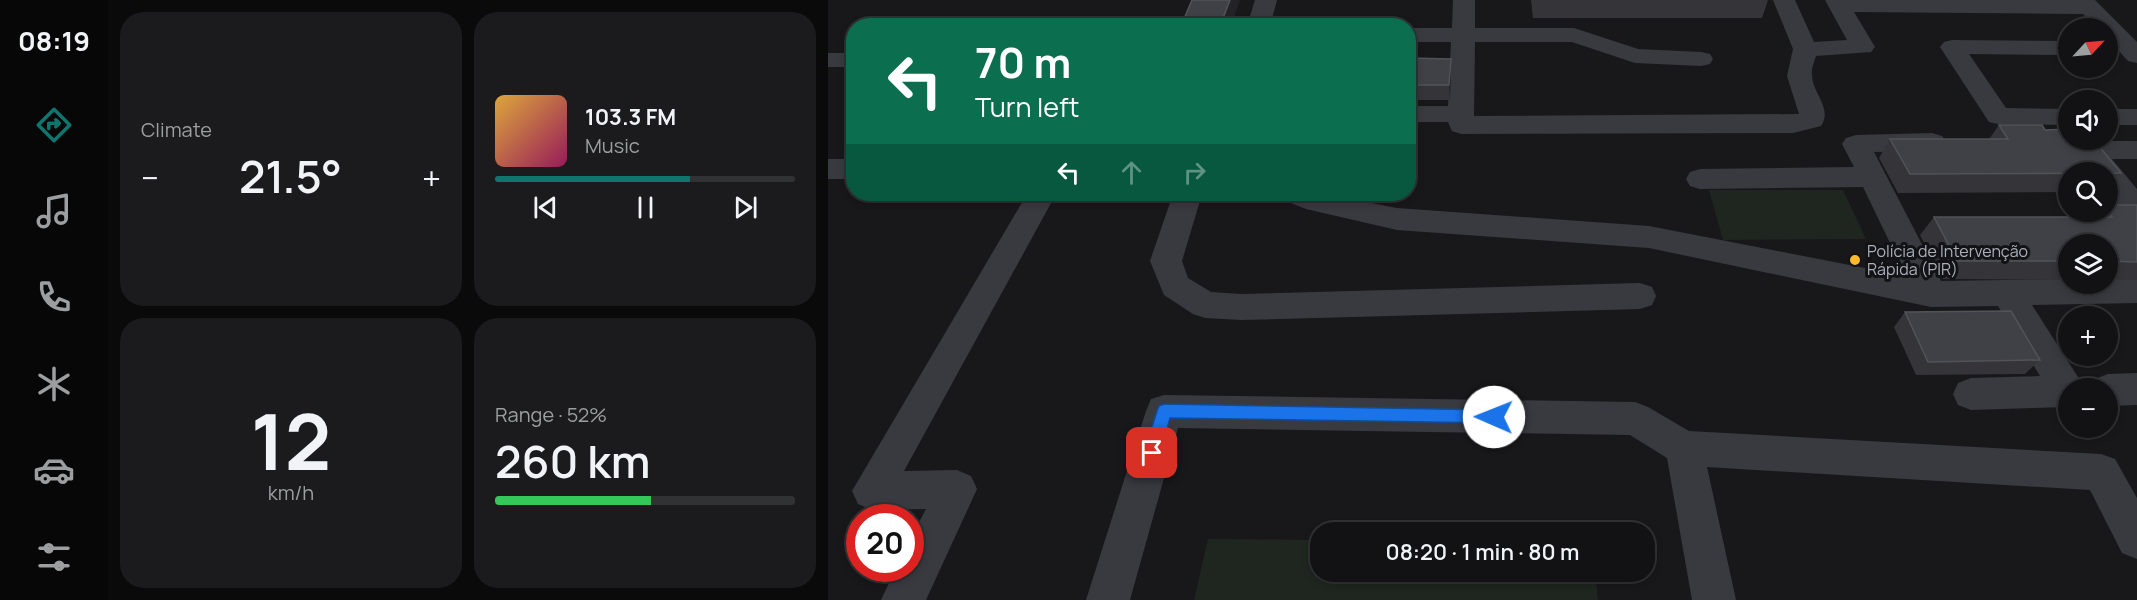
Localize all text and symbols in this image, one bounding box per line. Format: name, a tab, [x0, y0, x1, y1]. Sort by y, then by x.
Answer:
north arrow	[2058, 18, 2118, 78]
map controls	[2058, 18, 2118, 438]
text: 08:19	[18, 22, 90, 59]
text: 70 m	[975, 33, 1071, 91]
icon: left	[876, 42, 954, 120]
text: Turn left	[975, 88, 1079, 125]
button: sound	[2058, 90, 2118, 150]
text: 103.3 FM	[585, 102, 676, 132]
icon: directions	[33, 104, 75, 146]
text: Climate	[141, 116, 212, 143]
text: Music	[585, 132, 640, 159]
text: 21.5°	[239, 145, 342, 207]
text: −	[141, 155, 159, 200]
text: +	[422, 155, 441, 200]
icon: left	[1052, 156, 1085, 189]
icon: ahead	[1115, 156, 1148, 189]
icon: right	[1178, 156, 1211, 189]
button: search	[2058, 162, 2118, 222]
icon: music	[33, 190, 75, 232]
icon: previous	[529, 191, 562, 224]
icon: pause	[629, 191, 662, 224]
icon: next	[729, 191, 762, 224]
button: layers	[2058, 234, 2118, 294]
place label: Polícia de Intervenção Rápida (PIR)	[1867, 240, 2028, 280]
marker: Polícia de Intervenção Rápida (PIR)	[1848, 253, 1862, 267]
icon: phone	[33, 276, 75, 318]
button: +	[2058, 306, 2118, 366]
icon: climate	[33, 363, 75, 405]
button: −	[2058, 378, 2118, 438]
position arrow	[1462, 385, 1526, 449]
text: 12	[251, 387, 331, 493]
text: Range · 52%	[495, 401, 607, 428]
pin	[1126, 427, 1177, 478]
text: 260 km	[495, 430, 651, 492]
icon: arrive	[1135, 436, 1168, 469]
icon: car	[33, 449, 75, 491]
text: km/h	[268, 479, 314, 506]
speed limit sign: 20	[846, 504, 924, 582]
icon: filters	[33, 536, 75, 578]
text: 08:20 · 1 min · 80 m	[1386, 537, 1579, 567]

